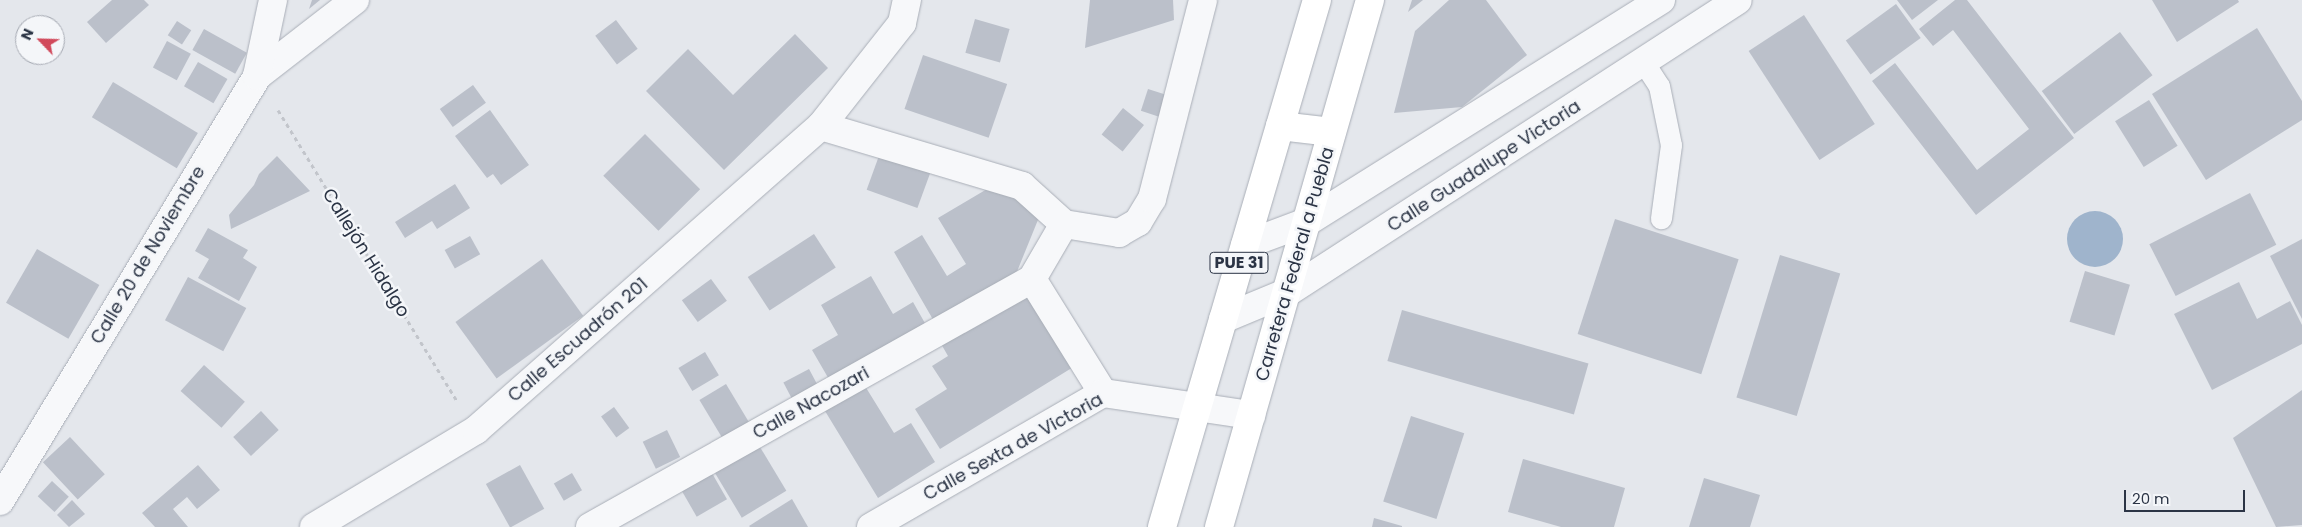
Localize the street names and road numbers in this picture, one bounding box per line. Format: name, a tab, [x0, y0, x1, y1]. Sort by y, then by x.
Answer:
street label: Calle Guadalupe Victoria	[1383, 95, 1585, 237]
street label: Carretera Federal a Puebla	[1251, 144, 1339, 384]
street label: Calle 20 de Noviembre	[86, 162, 210, 348]
street label: Callejón Hidalgo	[318, 185, 414, 321]
road number: PUE 31	[1209, 250, 1269, 276]
street label: Calle Escuadrón 201	[504, 273, 652, 407]
street label: Calle Nacozari	[749, 362, 873, 444]
street label: Calle Sexta de Victoria	[920, 389, 1106, 505]

